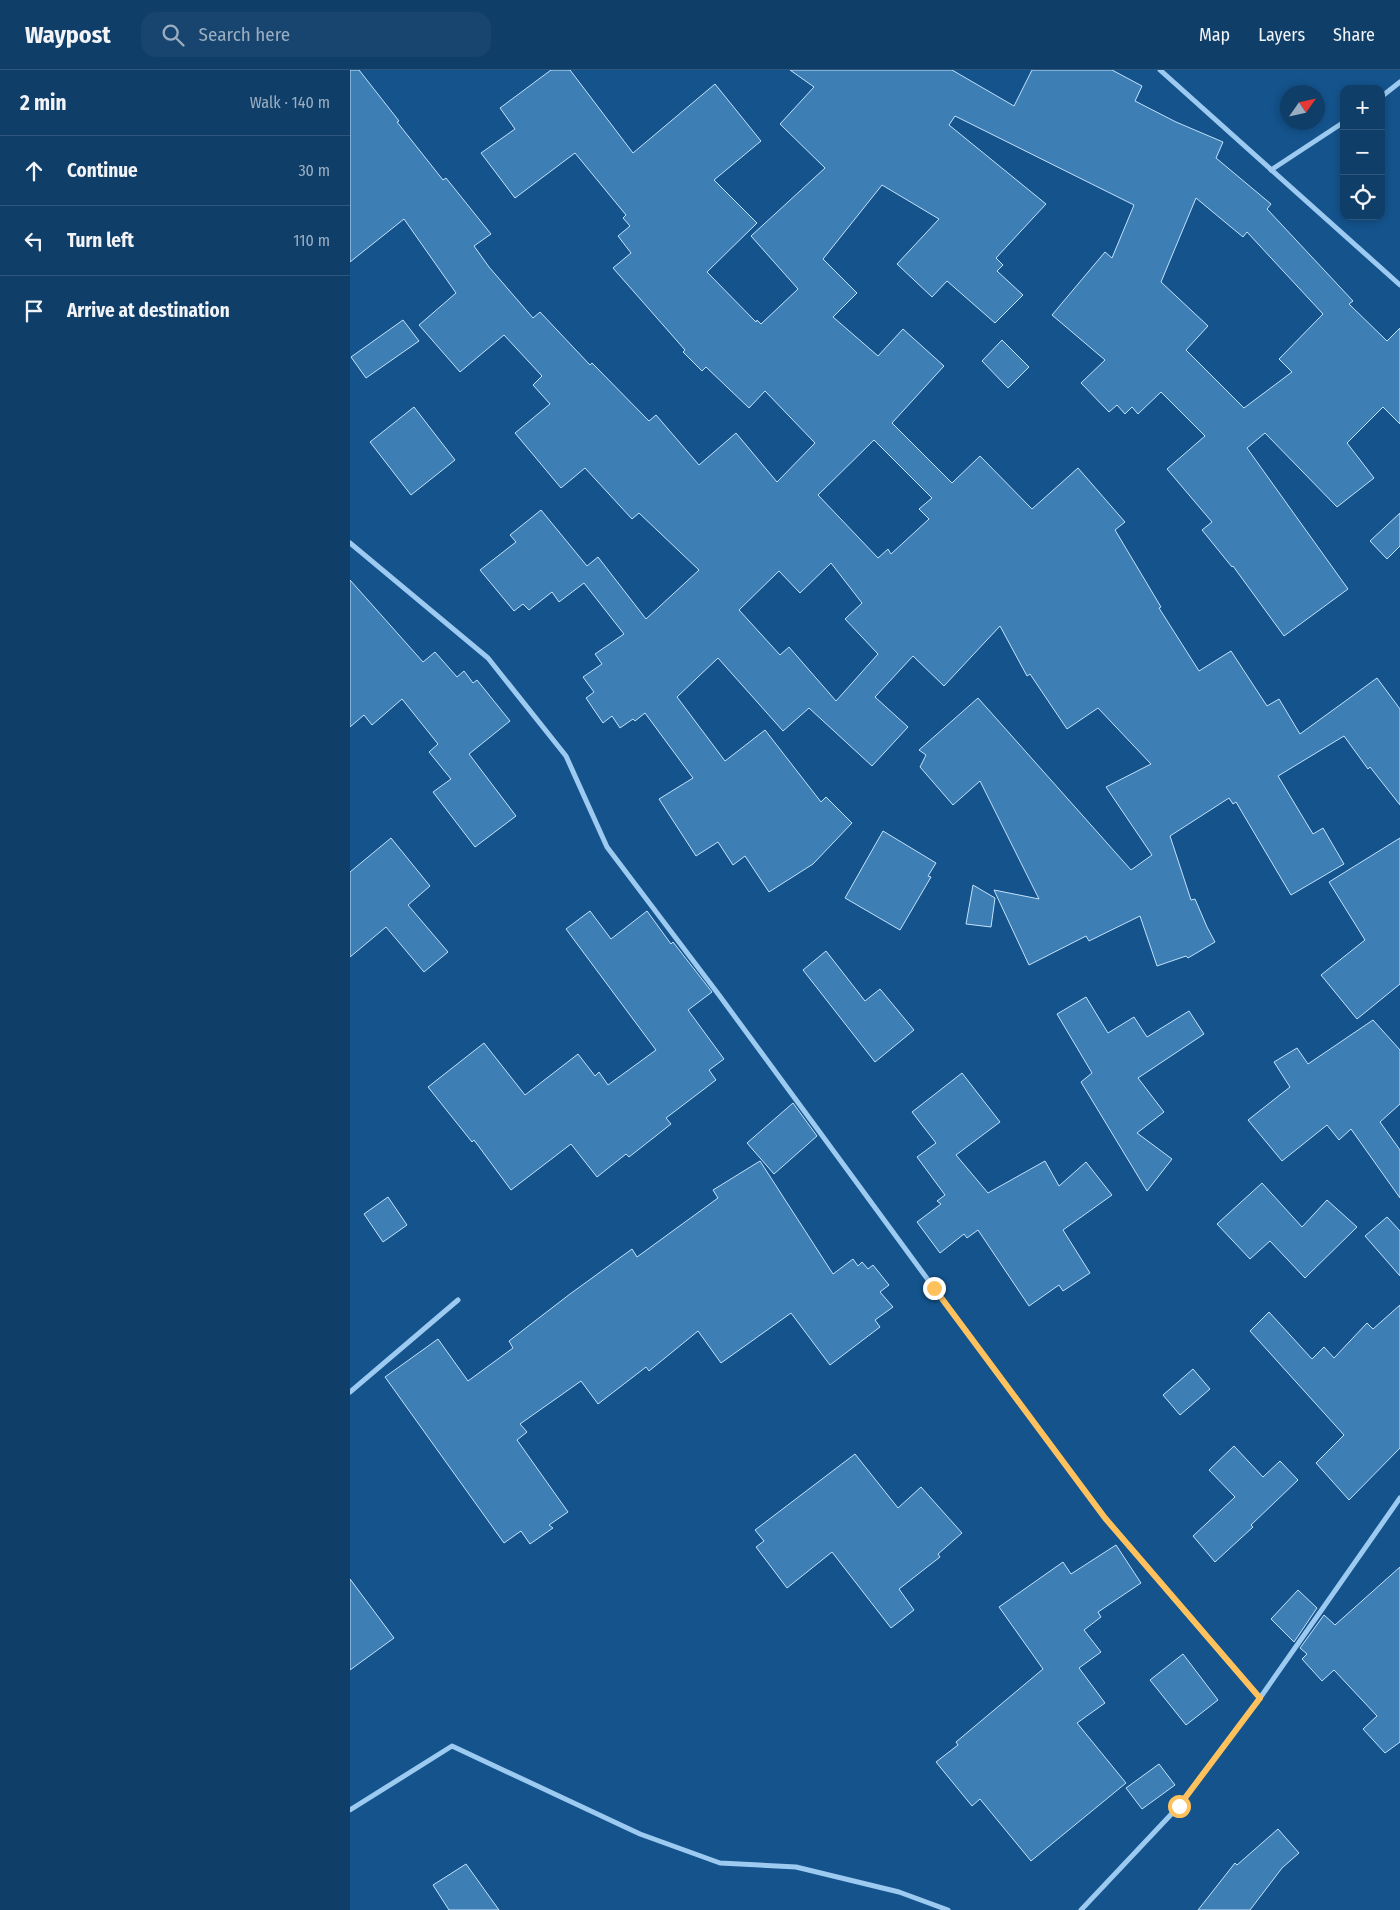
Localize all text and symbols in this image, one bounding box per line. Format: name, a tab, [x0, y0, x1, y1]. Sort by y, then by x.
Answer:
search box	[141, 12, 491, 57]
text: Waypost	[25, 21, 111, 49]
icon: search	[159, 21, 187, 49]
text: Search here	[199, 23, 290, 46]
text: Map	[1199, 24, 1230, 46]
text: Layers	[1258, 24, 1305, 46]
text: Share	[1333, 24, 1375, 46]
north arrow	[1280, 85, 1325, 130]
map controls	[1340, 85, 1385, 220]
button: +	[1340, 85, 1385, 130]
text: 2 min	[20, 90, 67, 116]
text: Walk · 140 m	[250, 93, 330, 112]
button: −	[1340, 130, 1385, 175]
icon: ahead	[20, 157, 48, 185]
text: Continue	[67, 159, 138, 182]
text: 30 m	[298, 161, 330, 180]
button: locate	[1340, 175, 1385, 220]
icon: left	[20, 227, 48, 255]
text: Turn left	[67, 229, 134, 252]
text: 110 m	[293, 231, 330, 250]
icon: arrive	[20, 297, 48, 325]
text: Arrive at destination	[67, 299, 230, 322]
route end	[923, 1277, 946, 1300]
route start	[1168, 1795, 1191, 1818]

